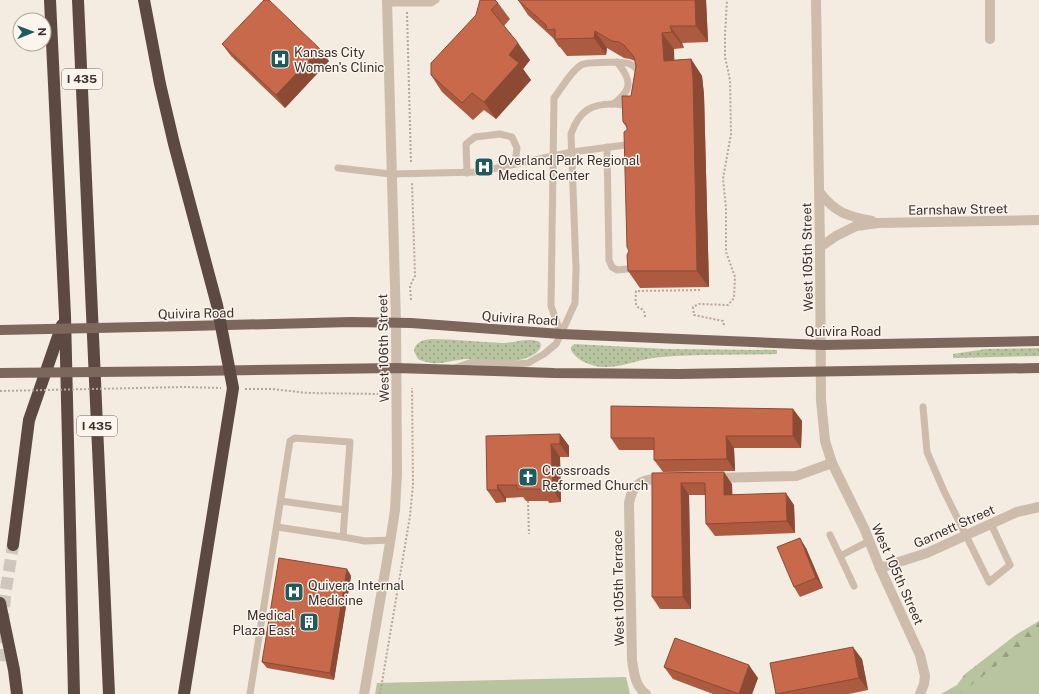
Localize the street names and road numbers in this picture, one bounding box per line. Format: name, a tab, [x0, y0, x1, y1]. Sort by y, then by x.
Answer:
road number: I 435	[62, 69, 102, 89]
street label: Earnshaw Street	[908, 201, 1008, 218]
street label: West 105th Street	[799, 202, 816, 312]
street label: West 106th Street	[375, 294, 392, 402]
street label: Quivira Road	[158, 305, 234, 322]
street label: Quivira Road	[481, 308, 559, 329]
street label: Quivira Road	[805, 324, 881, 339]
road number: I 435	[77, 416, 117, 436]
street label: Garnett Street	[911, 502, 997, 551]
street label: West 105th Street	[869, 521, 927, 627]
street label: West 105th Terrace	[610, 529, 627, 646]

